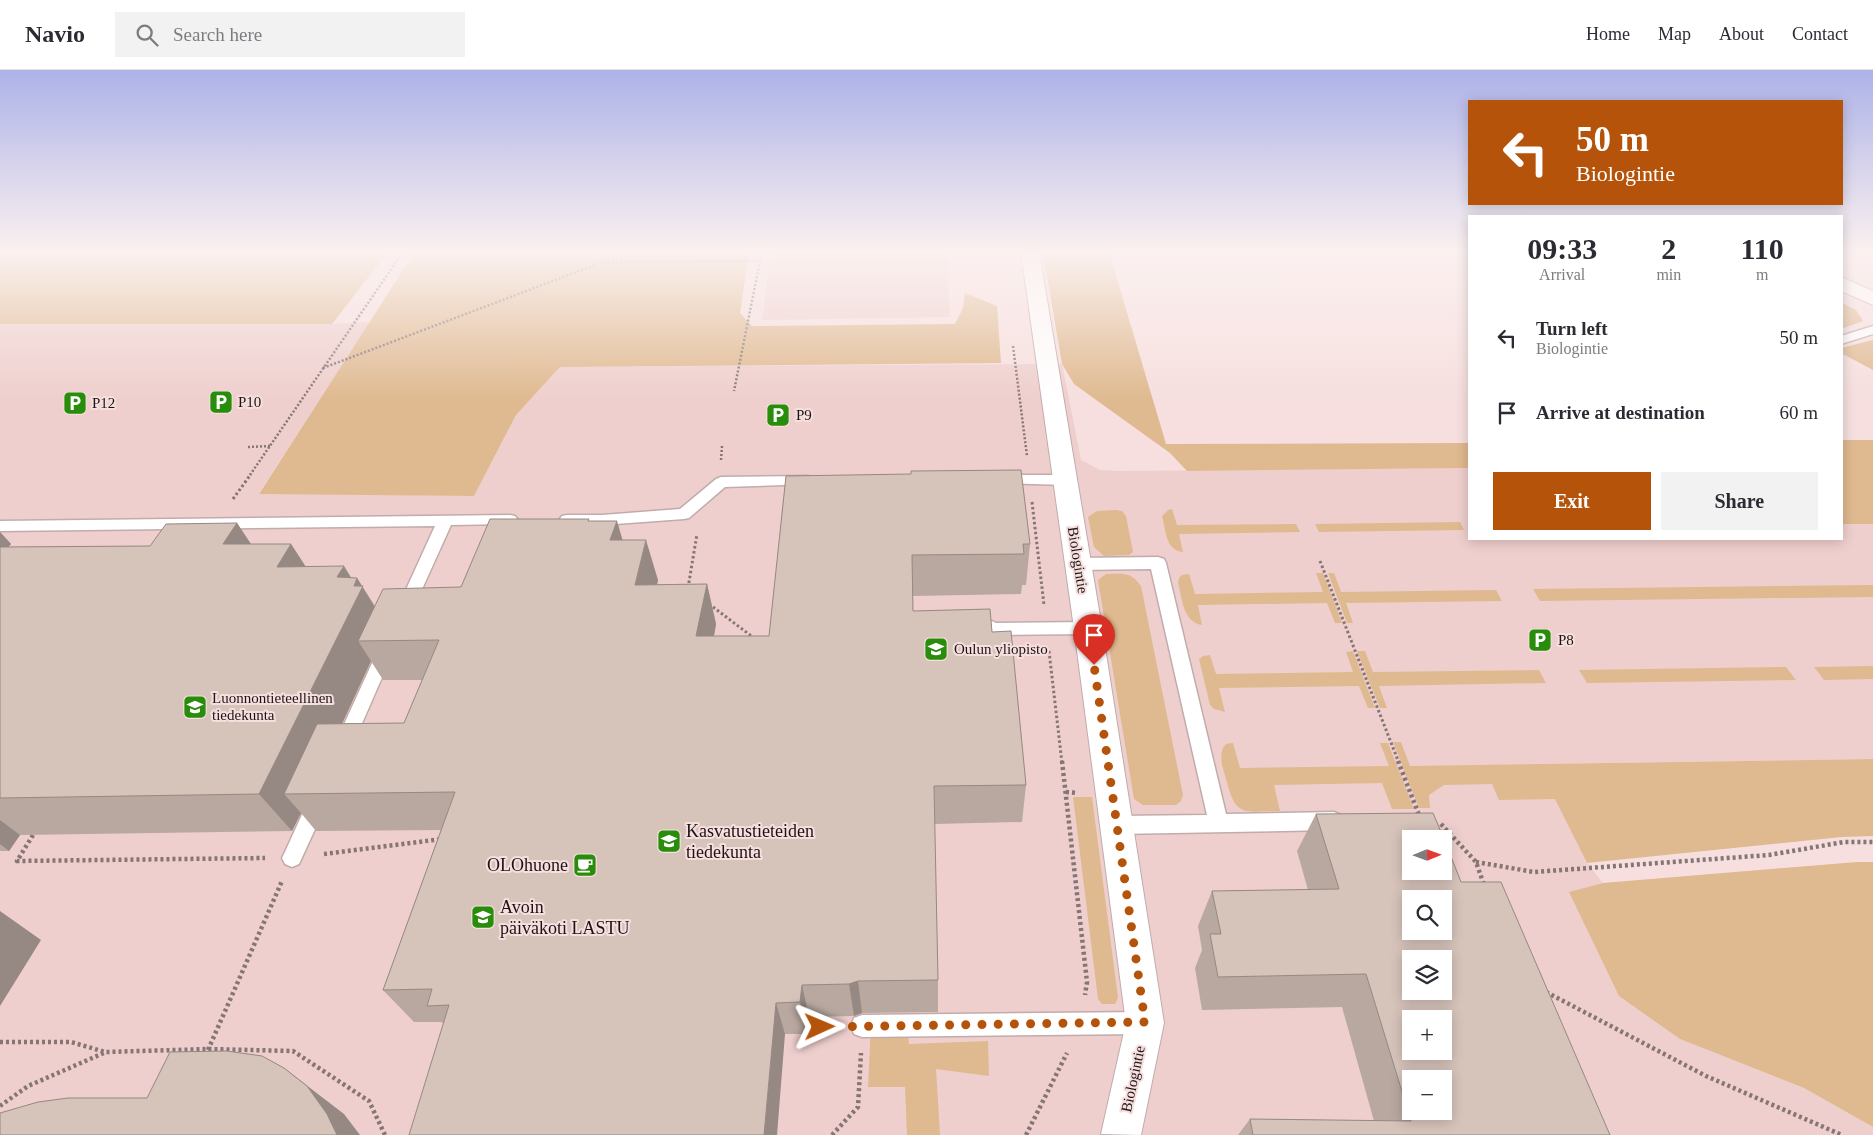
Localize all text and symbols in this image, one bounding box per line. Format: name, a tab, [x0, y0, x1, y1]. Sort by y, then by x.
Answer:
search box	[115, 12, 465, 57]
text: Navio	[25, 21, 85, 47]
icon: search	[133, 21, 161, 49]
text: Search here	[173, 24, 262, 45]
text: Home	[1586, 24, 1630, 44]
text: Map	[1658, 24, 1691, 44]
text: About	[1719, 24, 1764, 44]
text: Contact	[1792, 24, 1848, 44]
icon: left	[1493, 120, 1558, 185]
text: 50 m	[1576, 120, 1649, 159]
text: Biologintie	[1576, 161, 1675, 186]
text: 09:33	[1527, 232, 1597, 265]
text: 2	[1661, 232, 1676, 265]
text: 110	[1740, 232, 1784, 265]
text: Arrival	[1539, 266, 1585, 283]
text: min	[1656, 266, 1681, 283]
text: m	[1756, 266, 1768, 283]
text: Turn left	[1536, 318, 1608, 339]
icon: left	[1493, 324, 1521, 352]
text: 50 m	[1779, 327, 1818, 348]
text: Biologintie	[1536, 340, 1608, 357]
parking icon: P10	[208, 389, 234, 415]
parking icon: P12	[62, 390, 88, 416]
place label: P10	[238, 394, 261, 410]
place label: P12	[92, 395, 115, 411]
icon: arrive	[1493, 399, 1521, 427]
parking icon: P9	[765, 402, 791, 428]
text: Arrive at destination	[1536, 402, 1705, 423]
text: 60 m	[1779, 402, 1818, 423]
place label: P9	[796, 407, 812, 423]
button: Exit	[1493, 472, 1651, 530]
button: Share	[1661, 472, 1818, 530]
street label: Biologintie	[1065, 525, 1091, 595]
pin	[1073, 614, 1115, 665]
icon: arrive	[1080, 621, 1108, 649]
parking icon: P8	[1527, 627, 1553, 653]
place label: P8	[1558, 632, 1574, 648]
school or university icon: Oulun yliopisto	[923, 636, 949, 662]
place label: Oulun yliopisto	[954, 641, 1048, 657]
place label: Luonnontieteellinen tiedekunta	[212, 690, 333, 723]
school or university icon: Luonnontieteellinen tiedekunta	[182, 694, 208, 720]
place label: Kasvatustieteiden tiedekunta	[686, 821, 814, 862]
school or university icon: Kasvatustieteiden tiedekunta	[656, 828, 682, 854]
north arrow	[1402, 830, 1452, 880]
map controls	[1402, 830, 1452, 1120]
cafe icon: OLOhuone	[572, 852, 598, 878]
place label: OLOhuone	[487, 855, 568, 875]
button: search	[1402, 890, 1452, 940]
place label: Avoin päiväkoti LASTU	[500, 897, 629, 938]
school or university icon: Avoin päiväkoti LASTU	[470, 904, 496, 930]
button: layers	[1402, 950, 1452, 1000]
position arrow	[793, 1000, 845, 1052]
button: +	[1402, 1010, 1452, 1060]
street label: Biologintie	[1118, 1044, 1148, 1114]
button: −	[1402, 1070, 1452, 1120]

